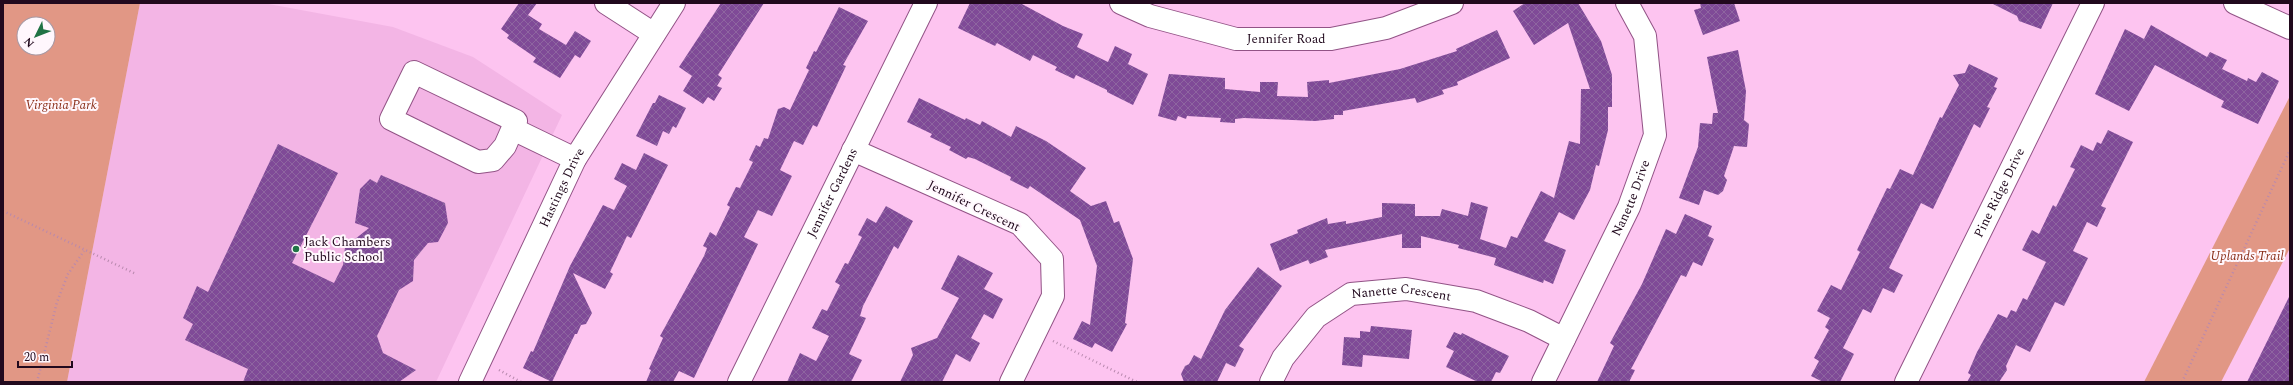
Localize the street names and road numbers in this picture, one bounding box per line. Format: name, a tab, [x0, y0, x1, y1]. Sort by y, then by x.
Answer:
street label: Jennifer Road	[1247, 29, 1326, 49]
street label: Hastings Drive	[534, 144, 590, 231]
street label: Pine Ridge Drive	[1969, 144, 2030, 241]
street label: Jennifer Gardens	[802, 145, 863, 241]
street label: Nanette Drive	[1606, 157, 1655, 240]
street label: Jennifer Crescent	[924, 175, 1024, 237]
street label: Nanette Crescent	[1350, 279, 1453, 307]

